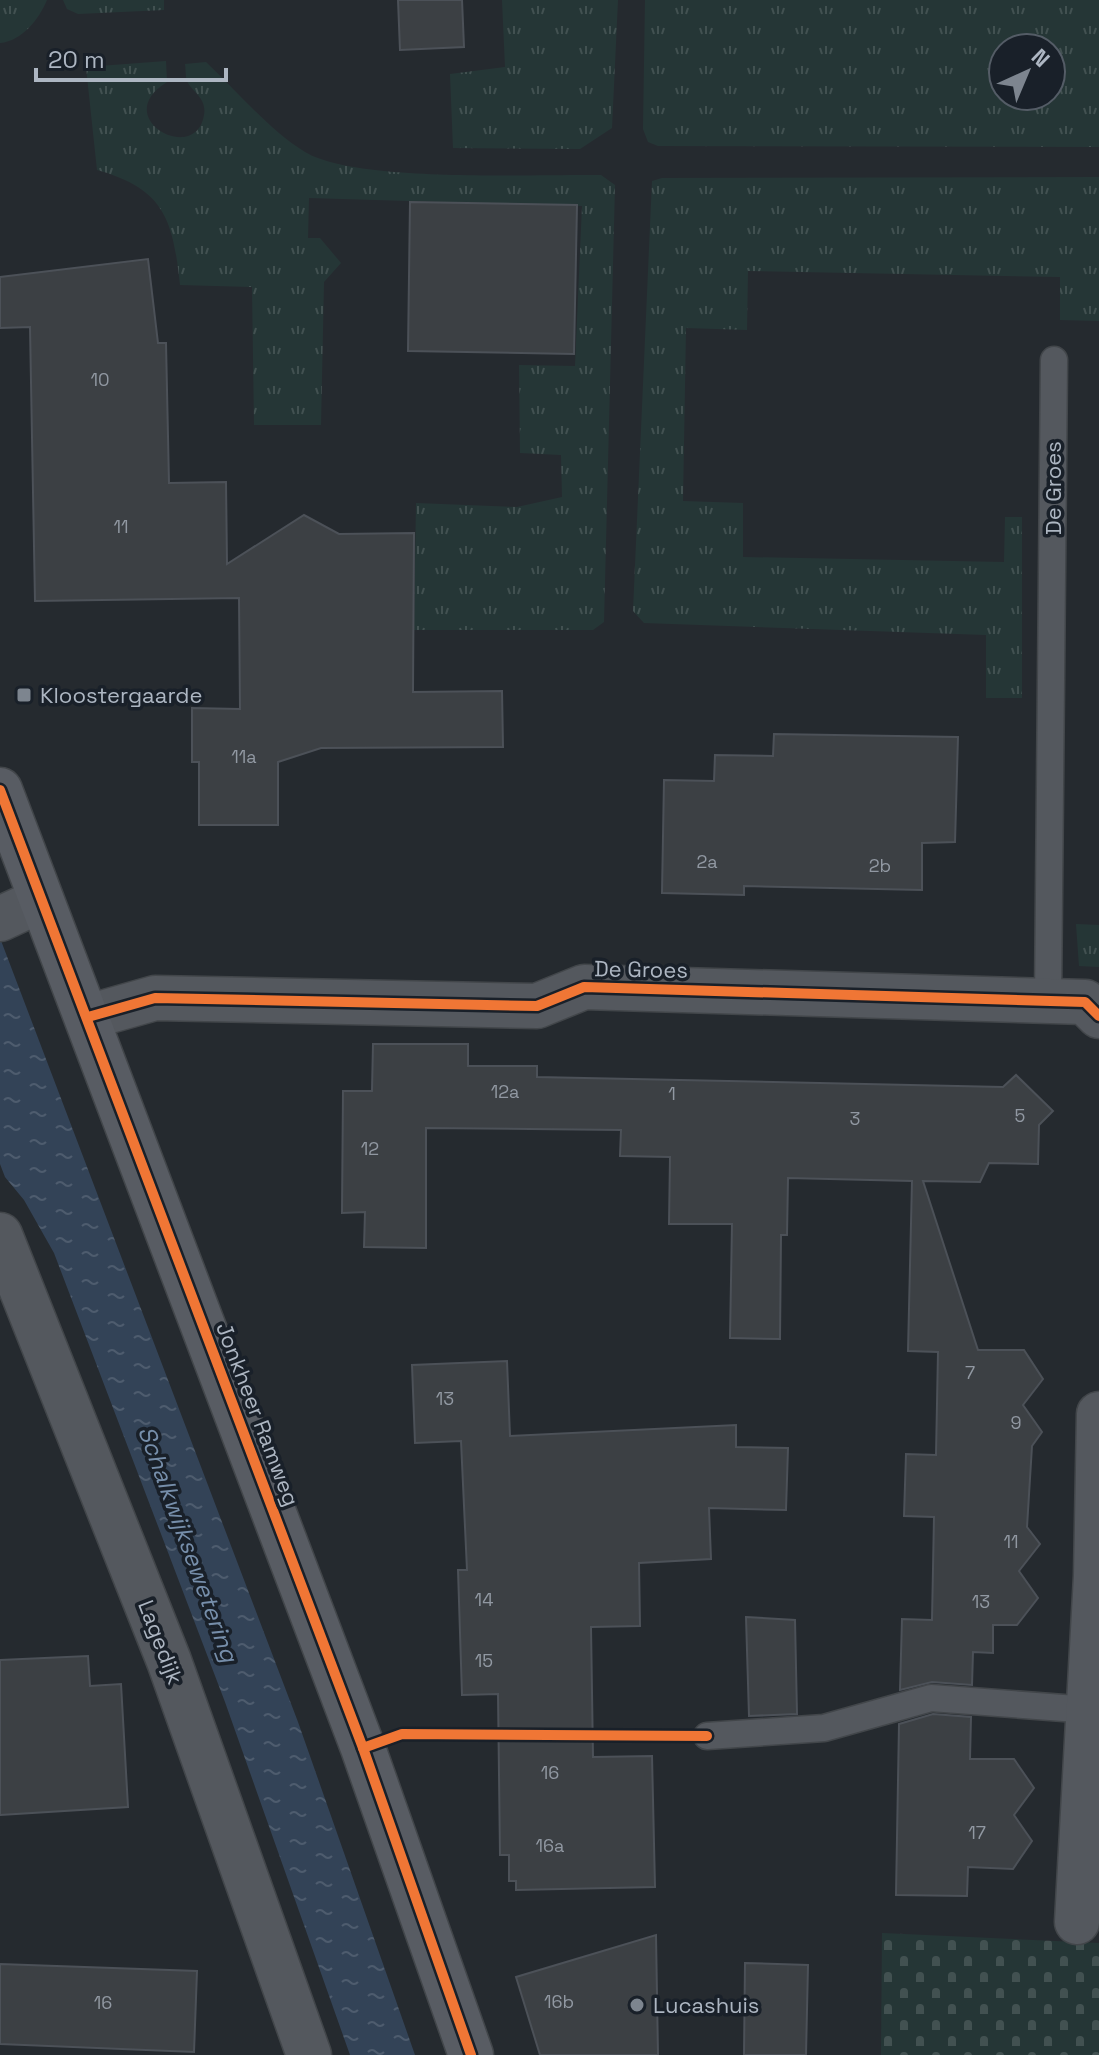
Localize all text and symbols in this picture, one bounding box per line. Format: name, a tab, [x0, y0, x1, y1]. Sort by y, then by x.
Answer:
scale bar	[36, 32, 226, 82]
north arrow	[987, 32, 1067, 112]
text: N	[1026, 42, 1056, 73]
text: 20 m	[48, 44, 105, 75]
house number: 10	[90, 368, 110, 391]
street label: De Groes	[1039, 441, 1067, 535]
house number: 11	[113, 515, 129, 538]
place label: Kloostergaarde	[40, 681, 203, 709]
marker: Kloostergaarde	[15, 686, 33, 704]
house number: 11a	[231, 745, 257, 768]
house number: 2a	[696, 850, 718, 873]
house number: 2b	[869, 854, 891, 877]
street label: De Groes	[594, 954, 688, 984]
house number: 12a	[491, 1080, 519, 1103]
house number: 1	[668, 1082, 676, 1105]
house number: 5	[1015, 1104, 1025, 1127]
house number: 3	[850, 1107, 860, 1130]
house number: 12	[361, 1137, 379, 1160]
street label: Jonkheer Ramweg	[210, 1318, 306, 1510]
house number: 7	[965, 1361, 975, 1384]
house number: 13	[436, 1387, 454, 1410]
house number: 9	[1010, 1411, 1022, 1434]
water label: Schalkwijksewetering	[131, 1421, 246, 1668]
house number: 11	[1003, 1530, 1019, 1553]
house number: 14	[475, 1588, 493, 1611]
house number: 13	[972, 1590, 990, 1613]
street label: Lagedijk	[132, 1596, 190, 1688]
house number: 15	[475, 1649, 493, 1672]
house number: 16	[541, 1761, 559, 1784]
house number: 17	[968, 1821, 986, 1844]
house number: 16a	[536, 1834, 564, 1857]
house number: 16b	[544, 1990, 574, 2013]
house number: 16	[94, 1991, 112, 2014]
place label: Lucashuis	[653, 1991, 759, 2019]
marker: Lucashuis	[628, 1996, 646, 2014]

